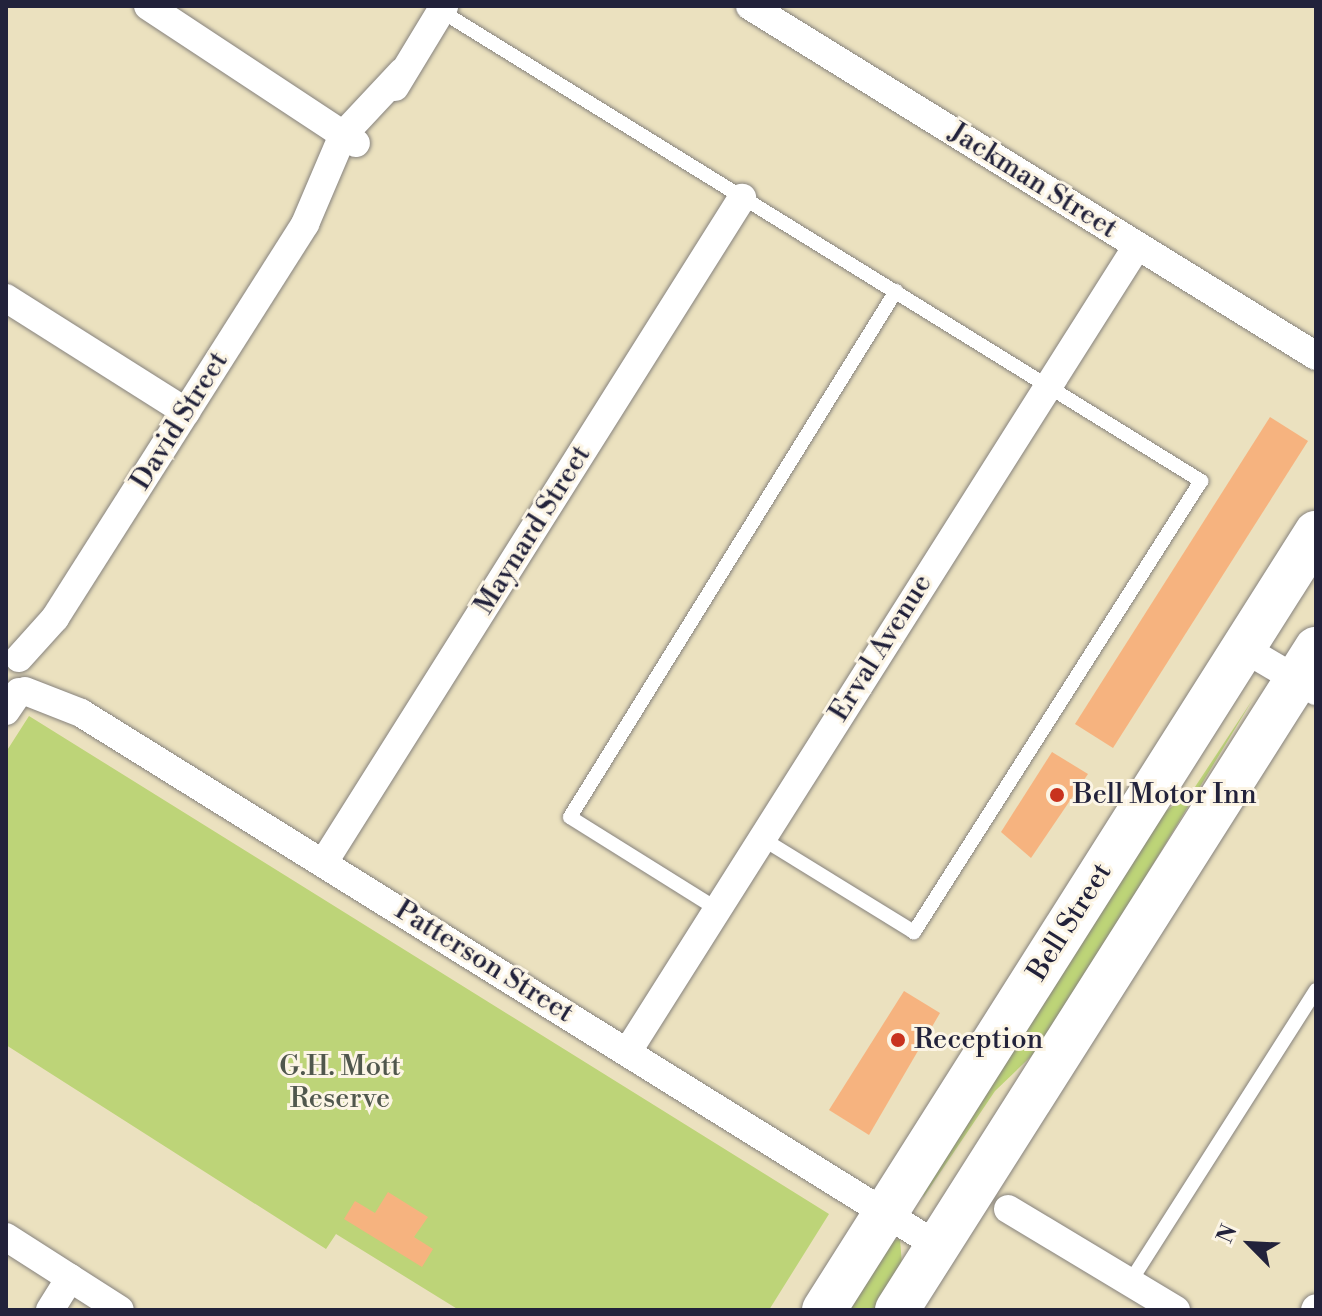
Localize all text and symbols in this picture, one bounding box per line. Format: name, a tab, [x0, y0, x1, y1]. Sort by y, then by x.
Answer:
street label: Jackman Street	[943, 116, 1123, 246]
street label: David Street	[124, 346, 236, 496]
street label: Maynard Street	[468, 439, 598, 621]
street label: Erval Avenue	[823, 568, 939, 728]
place label: Bell Motor Inn	[1073, 778, 1257, 812]
marker: Bell Motor Inn	[1048, 786, 1066, 804]
street label: Bell Street	[1021, 857, 1119, 987]
street label: Patterson Street	[389, 894, 579, 1030]
place label: Reception	[914, 1023, 1043, 1057]
marker: Reception	[889, 1031, 907, 1049]
park label: G.H. Mott Reserve	[279, 1050, 401, 1116]
north arrow	[1210, 1204, 1290, 1284]
text: N	[1212, 1221, 1243, 1247]

